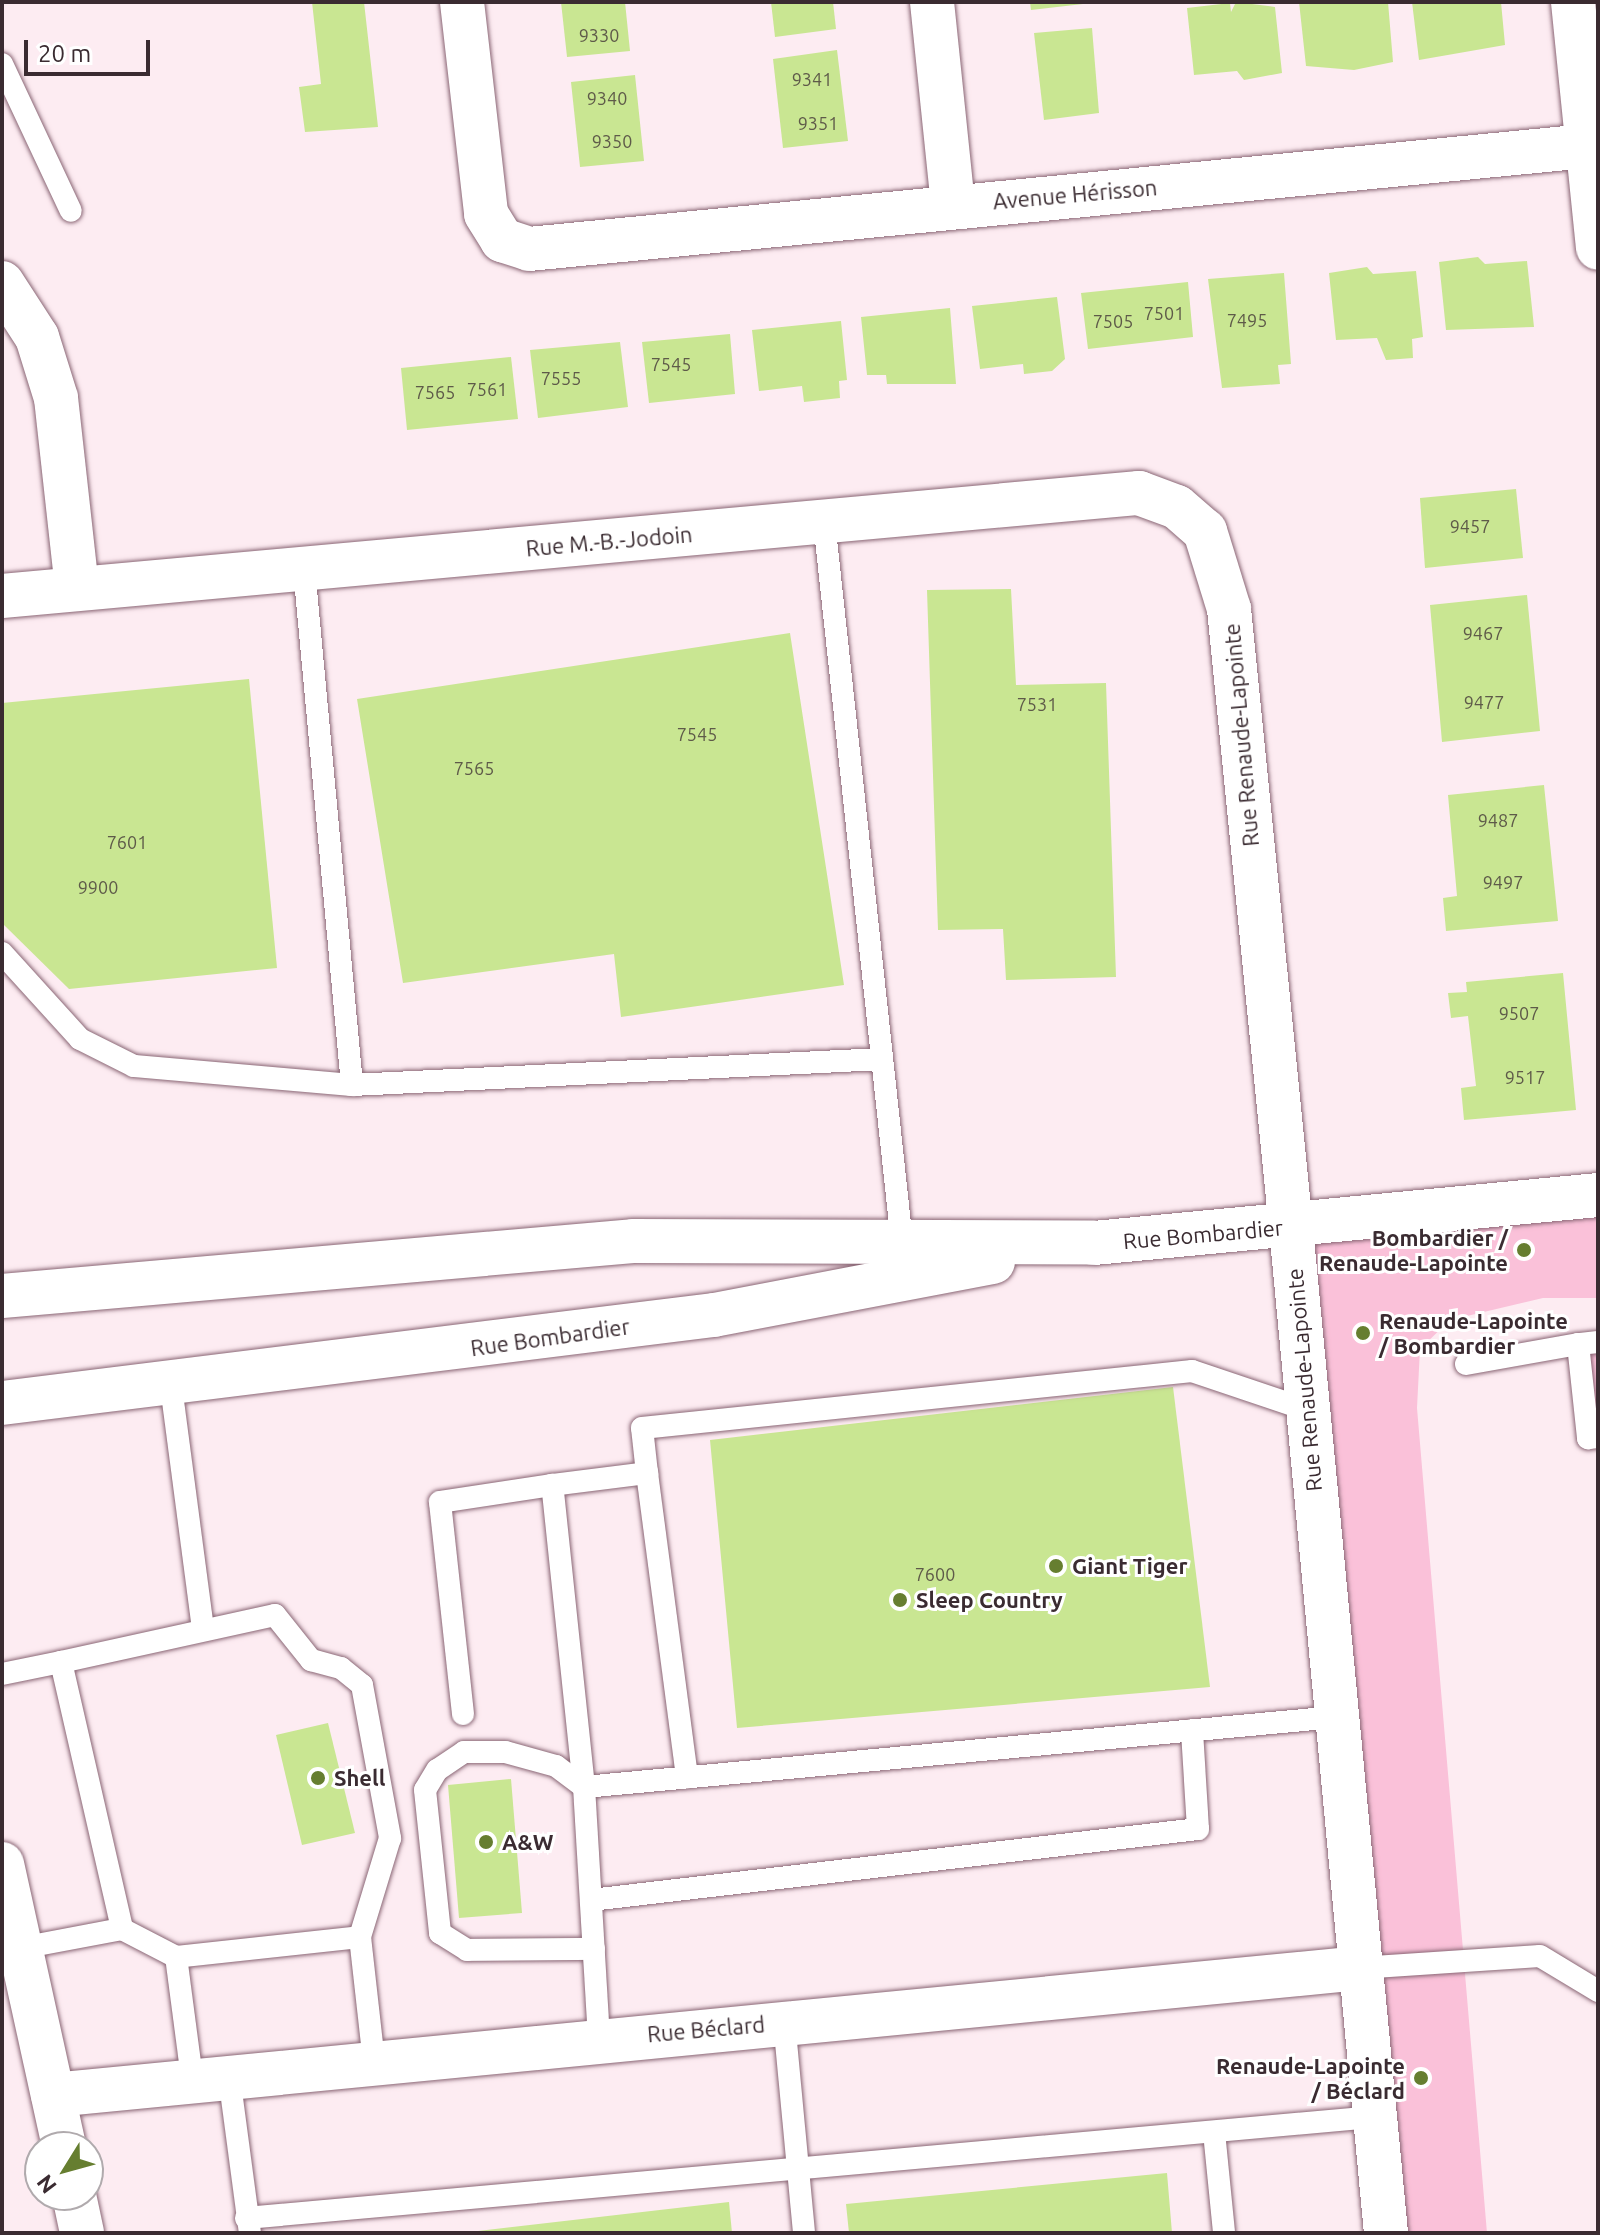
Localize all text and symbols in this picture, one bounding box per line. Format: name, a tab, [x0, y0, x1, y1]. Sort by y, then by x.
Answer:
scale bar	[28, 24, 154, 74]
house number: 9330	[579, 24, 619, 46]
text: 20 m	[38, 40, 91, 67]
house number: 9341	[792, 68, 832, 90]
house number: 9340	[587, 87, 627, 109]
house number: 9351	[798, 112, 838, 134]
house number: 9350	[592, 130, 632, 152]
street label: Avenue Hérisson	[992, 174, 1158, 214]
house number: 7501	[1144, 302, 1184, 324]
house number: 7495	[1227, 309, 1267, 331]
house number: 7505	[1093, 310, 1133, 332]
house number: 7545	[651, 353, 691, 375]
house number: 7555	[541, 367, 581, 389]
house number: 7561	[467, 378, 507, 400]
house number: 7565	[415, 381, 455, 403]
house number: 9457	[1450, 515, 1490, 537]
street label: Rue M.-B.-Jodoin	[525, 521, 693, 561]
street label: Rue Renaude-Lapointe	[1218, 622, 1264, 848]
house number: 9467	[1463, 622, 1503, 644]
house number: 9477	[1464, 691, 1504, 713]
house number: 7531	[1017, 693, 1057, 715]
house number: 7545	[677, 723, 717, 745]
house number: 7565	[454, 757, 494, 779]
house number: 9487	[1478, 809, 1518, 831]
house number: 7601	[107, 831, 147, 853]
house number: 9497	[1483, 871, 1523, 893]
house number: 9900	[78, 876, 118, 898]
house number: 9507	[1499, 1002, 1539, 1024]
house number: 9517	[1505, 1066, 1545, 1088]
street label: Rue Bombardier	[1122, 1214, 1284, 1254]
place label: Bombardier / Renaude-Lapointe	[1319, 1224, 1508, 1276]
marker: Bombardier / Renaude-Lapointe	[1515, 1241, 1533, 1259]
street label: Rue Renaude-Lapointe	[1281, 1267, 1327, 1493]
place label: Renaude-Lapointe / Bombardier	[1379, 1307, 1568, 1358]
street label: Rue Bombardier	[469, 1313, 631, 1361]
marker: Renaude-Lapointe / Bombardier	[1354, 1324, 1372, 1342]
place label: Giant Tiger	[1072, 1553, 1187, 1579]
marker: Giant Tiger	[1047, 1557, 1065, 1575]
house number: 7600	[915, 1563, 955, 1585]
place label: Sleep Country	[916, 1587, 1063, 1613]
marker: Sleep Country	[891, 1591, 909, 1609]
place label: Shell	[334, 1765, 385, 1791]
marker: Shell	[309, 1769, 327, 1787]
place label: A&W	[502, 1829, 553, 1855]
marker: A&W	[477, 1833, 495, 1851]
street label: Rue Béclard	[646, 2011, 766, 2047]
place label: Renaude-Lapointe / Béclard	[1216, 2052, 1405, 2104]
marker: Renaude-Lapointe / Béclard	[1412, 2069, 1430, 2087]
north arrow	[24, 2131, 104, 2211]
text: N	[31, 2170, 61, 2199]

